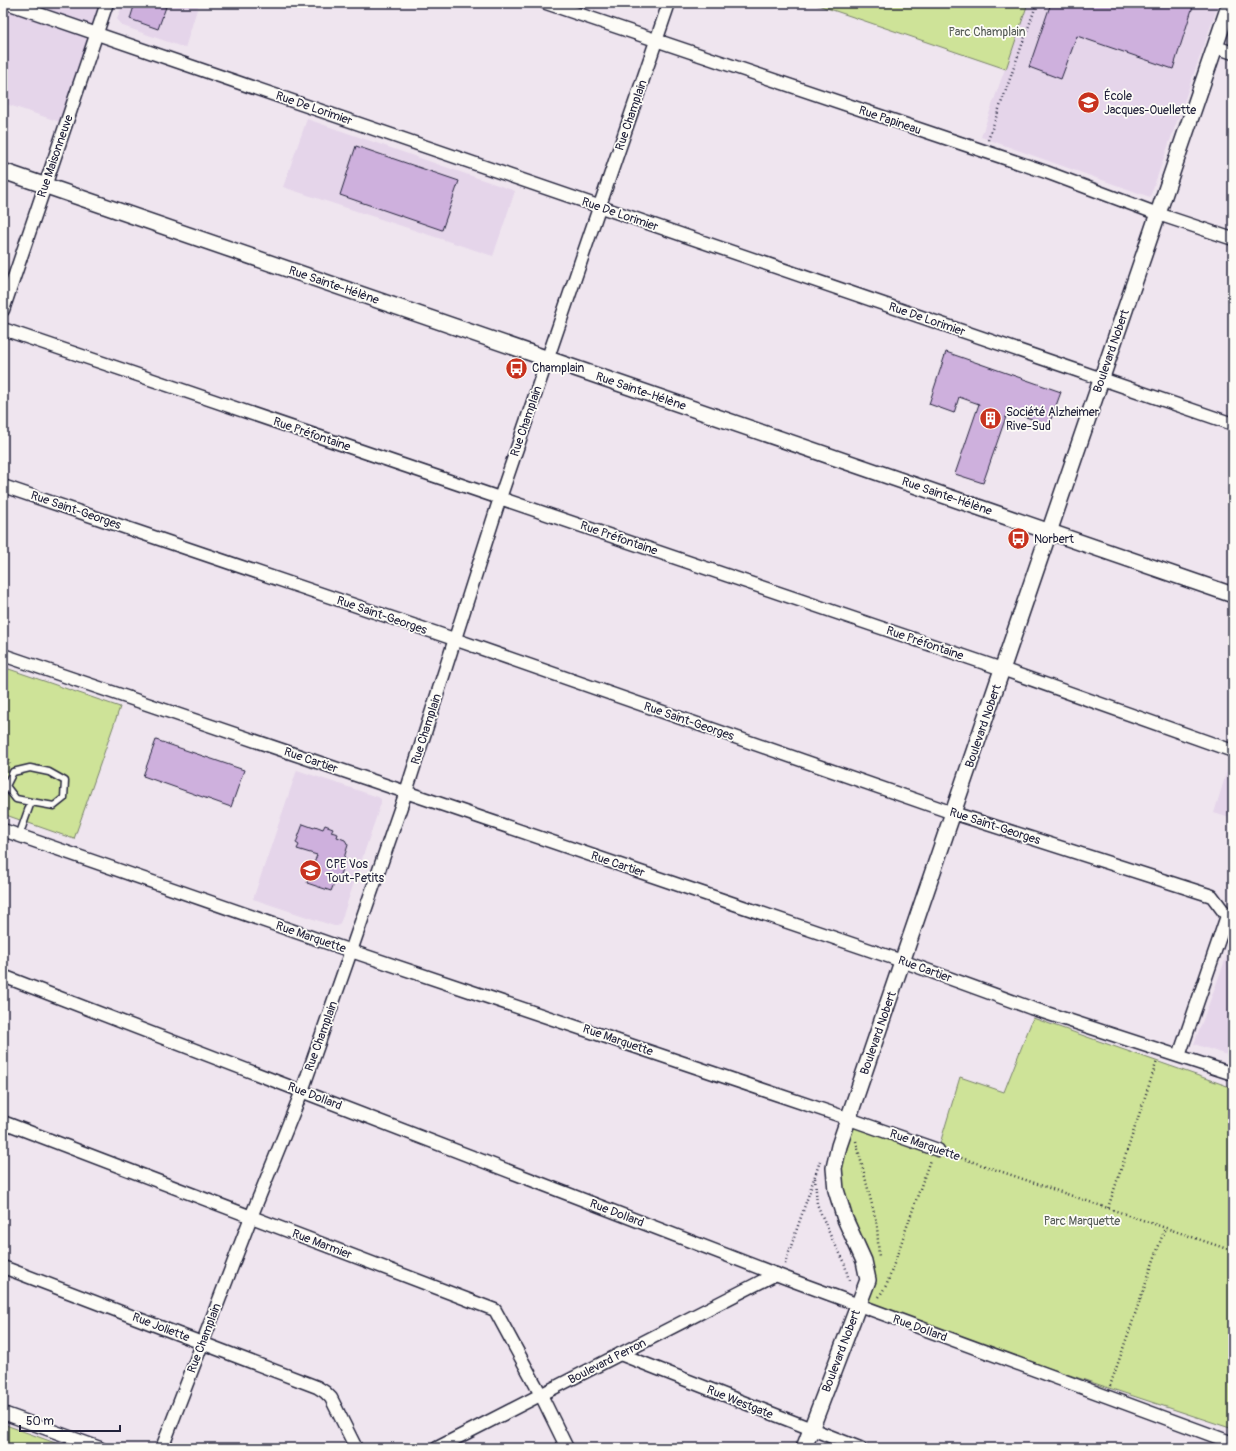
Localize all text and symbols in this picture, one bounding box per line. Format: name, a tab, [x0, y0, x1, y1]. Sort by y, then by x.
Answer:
park label: Parc Champlain	[949, 25, 1026, 40]
street label: Rue Champlain	[612, 78, 651, 152]
street label: Rue De Lorimier	[274, 88, 355, 129]
place label: École Jacques-Ouellette	[1104, 88, 1196, 118]
school or university icon: École Jacques-Ouellette	[1075, 90, 1101, 116]
street label: Rue Papineau	[857, 103, 923, 138]
street label: Rue Maisonneuve	[34, 113, 77, 199]
street label: Rue De Lorimier	[580, 194, 661, 235]
street label: Rue Sainte-Hélène	[287, 263, 381, 308]
street label: Rue De Lorimier	[887, 299, 968, 340]
street label: Boulevard Nobert	[1090, 307, 1133, 395]
bus stop icon: Champlain	[503, 355, 529, 381]
place label: Champlain	[532, 361, 584, 376]
street label: Rue Sainte-Hélène	[594, 369, 688, 414]
street label: Rue Champlain	[507, 384, 546, 458]
place label: Société Alzheimer Rive-Sud	[1006, 405, 1100, 434]
building icon: Société Alzheimer Rive-Sud	[977, 406, 1003, 432]
street label: Rue Préfontaine	[271, 414, 353, 455]
street label: Rue Sainte-Hélène	[900, 474, 994, 519]
street label: Rue Saint-Georges	[29, 488, 124, 533]
street label: Rue Préfontaine	[578, 518, 660, 559]
bus stop icon: Norbert	[1006, 526, 1032, 552]
place label: Norbert	[1034, 532, 1074, 547]
street label: Rue Saint-Georges	[335, 593, 430, 638]
street label: Rue Préfontaine	[884, 623, 966, 664]
street label: Boulevard Nobert	[962, 682, 1005, 770]
street label: Rue Champlain	[408, 692, 445, 767]
street label: Rue Saint-Georges	[642, 699, 737, 744]
street label: Rue Cartier	[282, 744, 340, 777]
street label: Rue Saint-Georges	[948, 805, 1043, 848]
street label: Rue Cartier	[589, 848, 647, 881]
place label: CPE Vos Tout-Petits	[326, 857, 385, 886]
school or university icon: CPE Vos Tout-Petits	[297, 858, 323, 884]
street label: Rue Marquette	[274, 918, 348, 957]
street label: Rue Cartier	[896, 953, 954, 986]
street label: Boulevard Nobert	[857, 989, 900, 1077]
street label: Rue Champlain	[302, 999, 341, 1073]
street label: Rue Marquette	[581, 1021, 655, 1060]
street label: Rue Dollard	[286, 1079, 344, 1114]
street label: Rue Marquette	[888, 1126, 962, 1165]
street label: Rue Dollard	[588, 1196, 646, 1231]
park label: Parc Marquette	[1044, 1214, 1120, 1229]
street label: Rue Marmier	[290, 1226, 355, 1263]
street label: Rue Champlain	[184, 1301, 225, 1375]
street label: Boulevard Nobert	[819, 1308, 864, 1394]
street label: Rue Joliette	[130, 1310, 192, 1345]
street label: Rue Dollard	[891, 1312, 949, 1345]
street label: Boulevard Perron	[566, 1335, 649, 1388]
street label: Rue Westgate	[705, 1382, 775, 1423]
scale bar	[20, 1407, 120, 1433]
text: 50 m	[26, 1414, 54, 1429]

